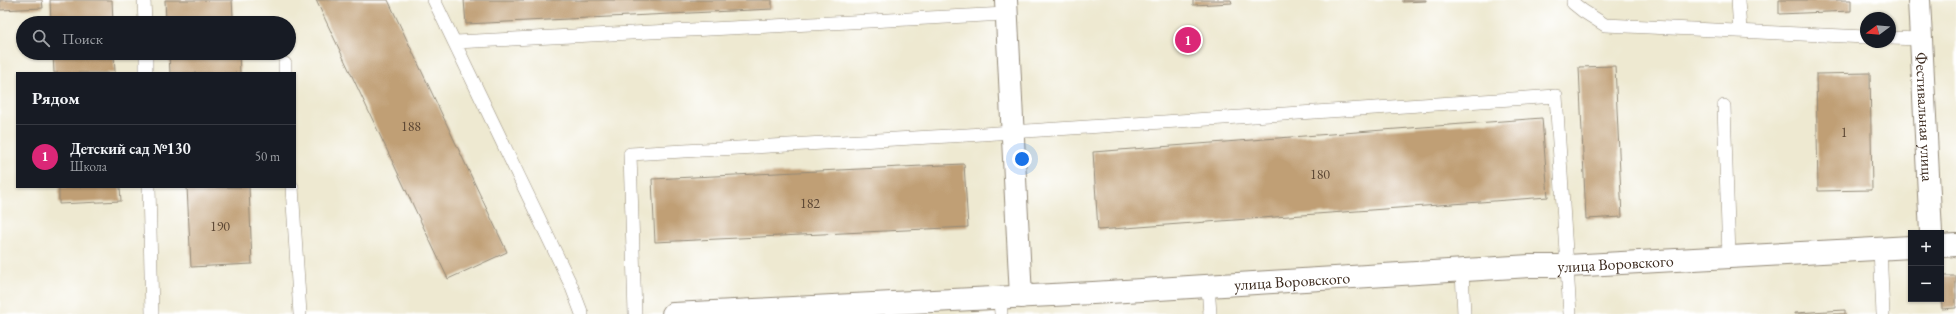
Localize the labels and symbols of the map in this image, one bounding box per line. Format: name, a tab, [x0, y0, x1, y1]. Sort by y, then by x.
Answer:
north arrow	[1860, 12, 1896, 48]
pin: 1	[1175, 25, 1201, 55]
street label: Фестивальная улица	[1911, 52, 1939, 183]
house number: 188	[401, 117, 421, 135]
house number: 1	[1841, 123, 1847, 141]
your location	[1012, 149, 1032, 169]
house number: 180	[1310, 165, 1330, 183]
house number: 182	[800, 194, 820, 212]
house number: 190	[210, 217, 230, 235]
street label: улица Воровского	[1558, 250, 1674, 277]
street label: улица Воровского	[1234, 267, 1351, 295]

